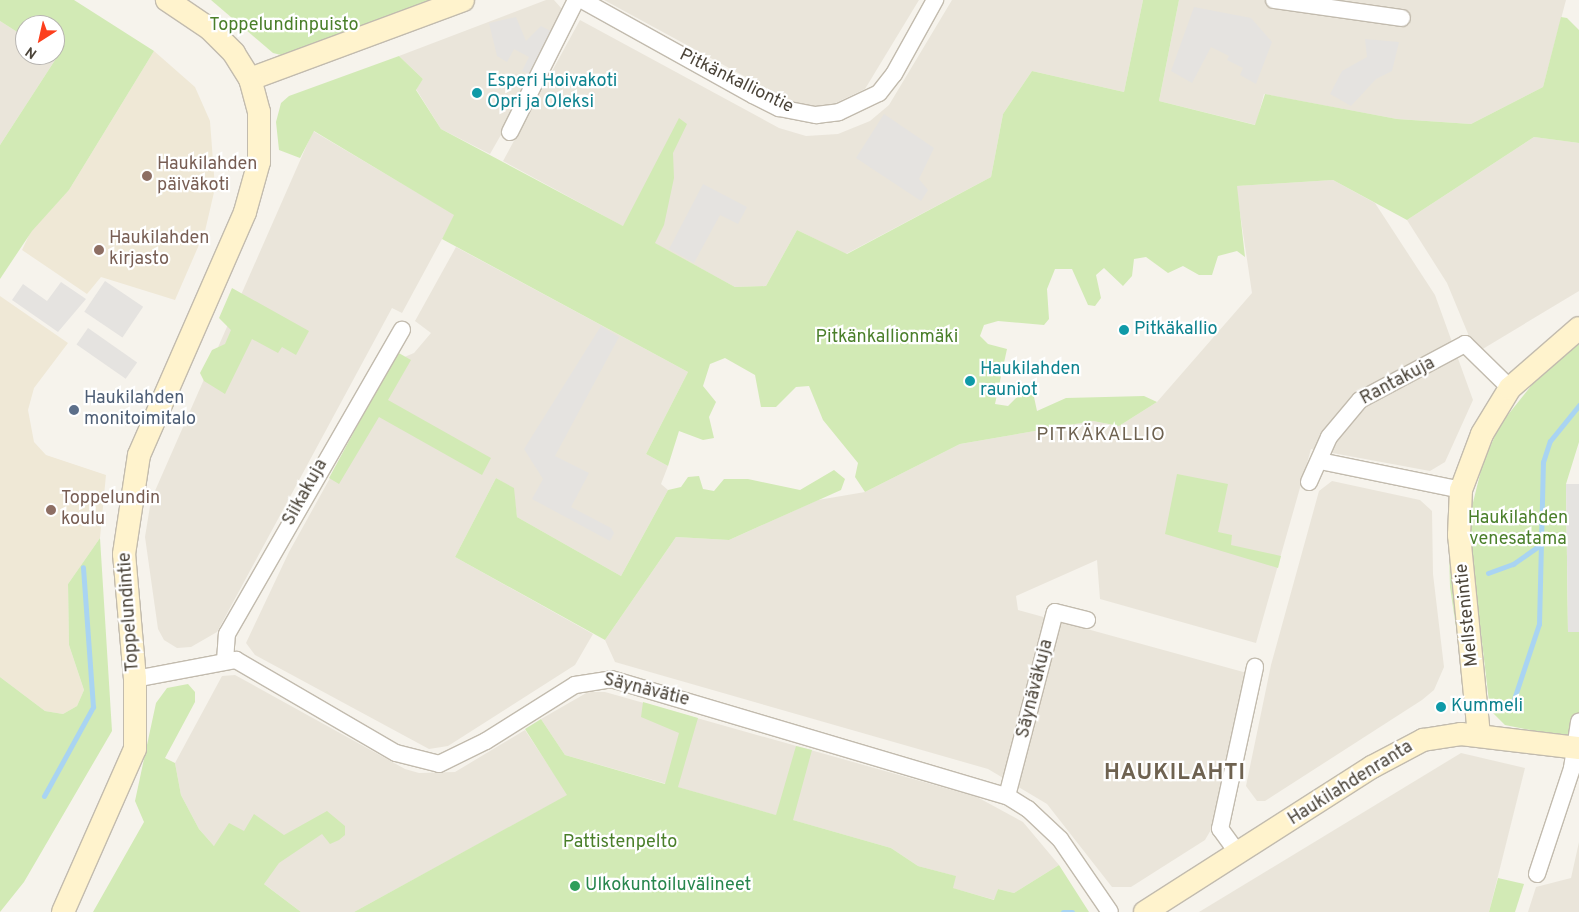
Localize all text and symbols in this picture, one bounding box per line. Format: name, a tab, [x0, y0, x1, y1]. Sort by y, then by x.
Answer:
north arrow	[15, 15, 65, 65]
park label: Toppelundinpuisto	[209, 15, 359, 37]
text: N	[23, 42, 41, 62]
street label: Pitkänkalliontie	[675, 45, 797, 119]
place label: Esperi Hoivakoti Opri ja Oleksi	[487, 72, 617, 115]
marker: Esperi Hoivakoti Opri ja Oleksi	[471, 87, 483, 99]
place label: Haukilahden päiväkoti	[157, 155, 257, 198]
marker: Haukilahden päiväkoti	[141, 170, 153, 182]
place label: Haukilahden kirjasto	[109, 229, 209, 272]
marker: Haukilahden kirjasto	[93, 244, 105, 256]
place label: Pitkäkallio	[1134, 319, 1218, 341]
marker: Pitkäkallio	[1118, 324, 1130, 336]
park label: Pitkänkallionmäki	[816, 327, 958, 349]
street label: Rantakuja	[1357, 353, 1439, 411]
place label: Haukilahden rauniot	[980, 360, 1080, 402]
marker: Haukilahden rauniot	[964, 375, 976, 387]
place label: Haukilahden monitoimitalo	[84, 389, 196, 432]
marker: Haukilahden monitoimitalo	[68, 404, 80, 416]
district label: PITKÄKALLIO	[1035, 425, 1167, 447]
street label: Siikakuja	[279, 456, 333, 530]
place label: Toppelundin koulu	[61, 489, 160, 532]
marker: Toppelundin koulu	[45, 504, 57, 516]
park label: Haukilahden venesatama	[1468, 509, 1568, 552]
street label: Toppelundintie	[115, 552, 145, 672]
street label: Mellstenintie	[1452, 562, 1484, 668]
street label: Säynäväkuja	[1013, 637, 1059, 741]
street label: Säynävätie	[601, 670, 691, 712]
place label: Kummeli	[1451, 696, 1523, 718]
marker: Kummeli	[1435, 701, 1447, 713]
street label: Haukilahdenranta	[1285, 737, 1417, 831]
district label: HAUKILAHTI	[1103, 761, 1247, 787]
park label: Pattistenpelto	[563, 832, 677, 854]
place label: Ulkokuntoiluvälineet	[585, 875, 751, 897]
marker: Ulkokuntoiluvälineet	[569, 880, 581, 892]

